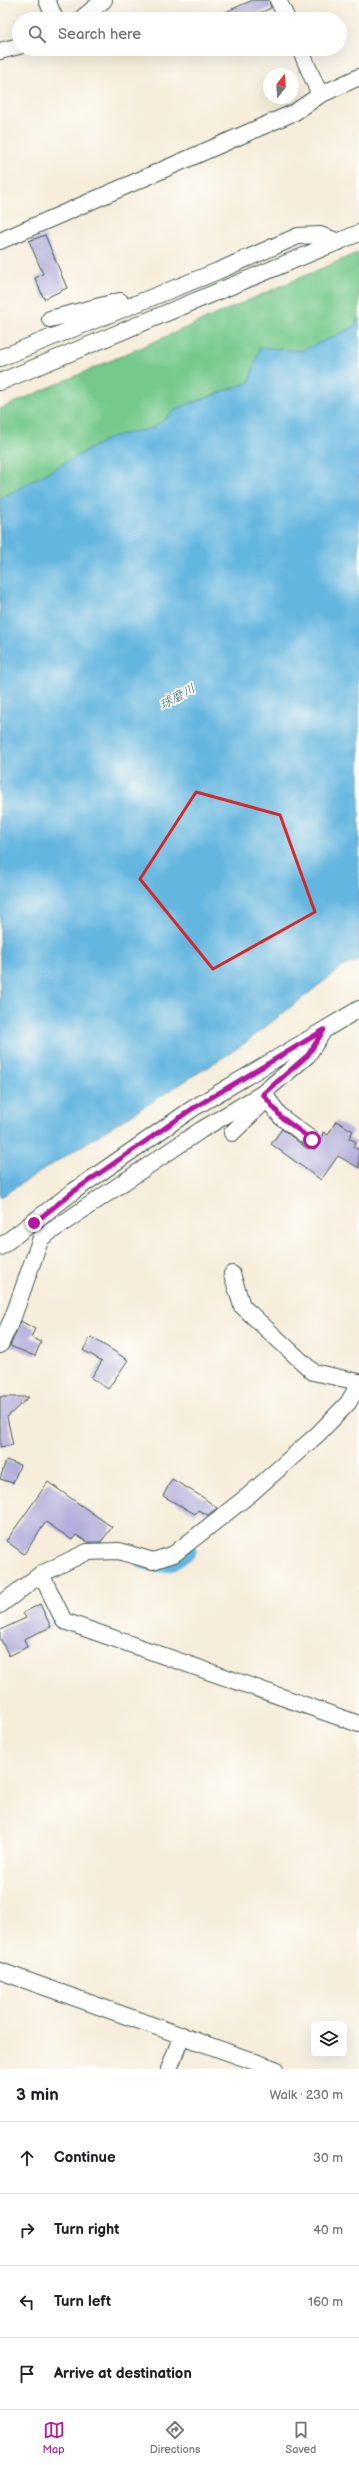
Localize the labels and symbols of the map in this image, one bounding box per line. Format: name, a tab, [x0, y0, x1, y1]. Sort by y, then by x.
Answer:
north arrow	[263, 68, 299, 104]
water label: 球磨川	[157, 680, 198, 713]
route start	[303, 1131, 321, 1149]
route end	[25, 1214, 43, 1232]

